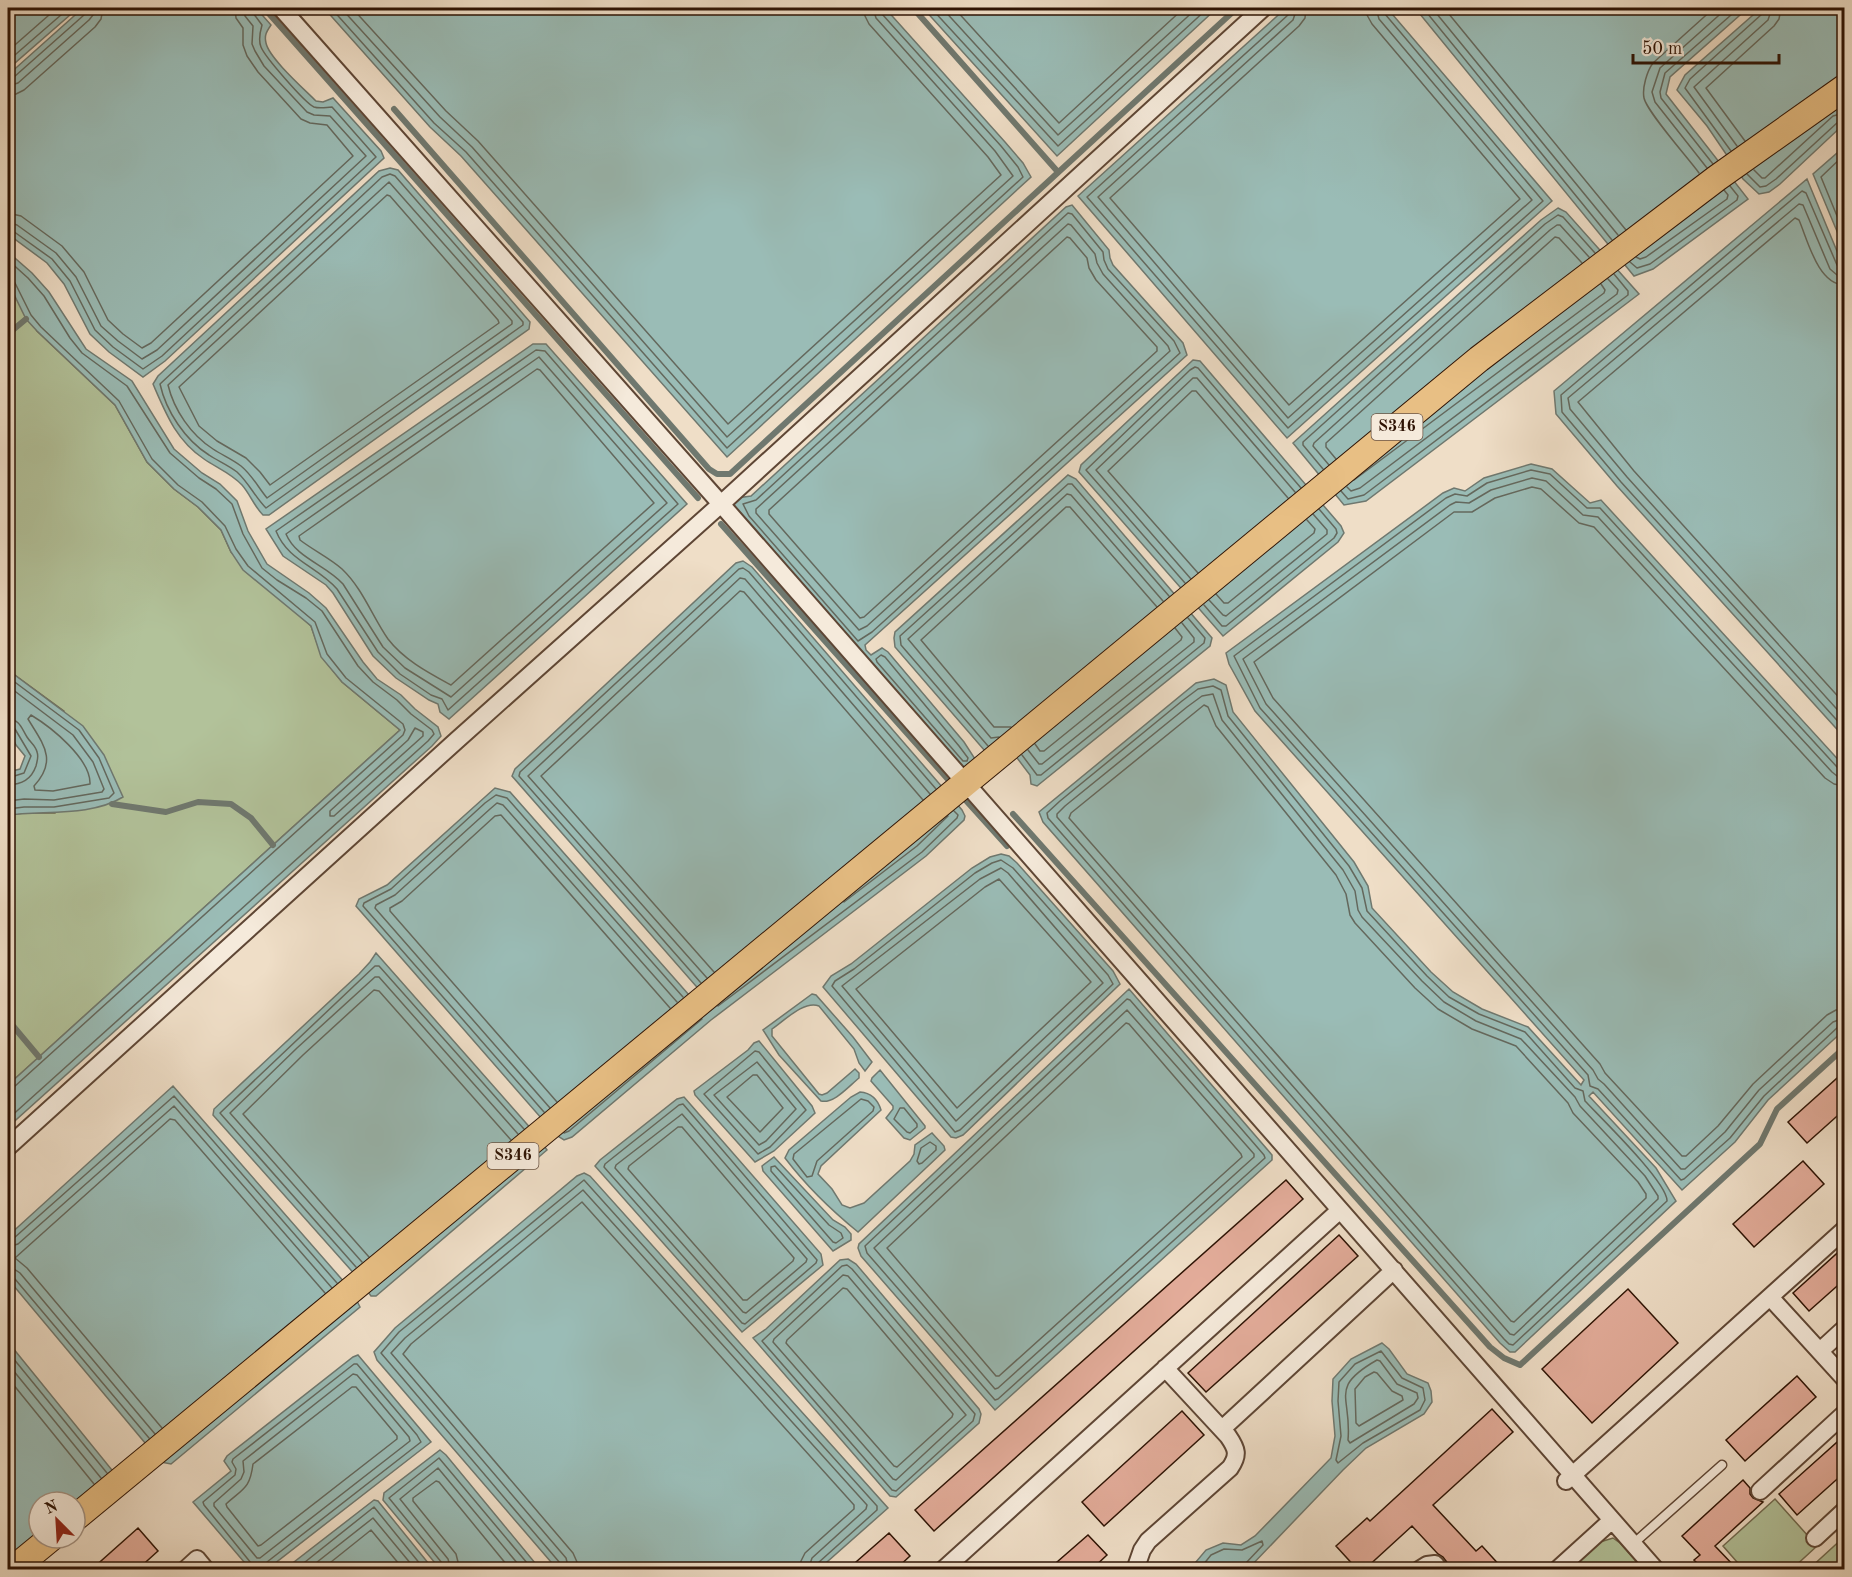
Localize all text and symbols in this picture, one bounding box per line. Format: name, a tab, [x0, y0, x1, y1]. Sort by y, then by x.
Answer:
scale bar	[1633, 27, 1778, 65]
text: 50 m	[1642, 40, 1682, 58]
road number: S346	[1372, 414, 1422, 440]
road number: S346	[488, 1143, 538, 1169]
north arrow	[27, 1490, 87, 1550]
text: N	[43, 1498, 61, 1518]

